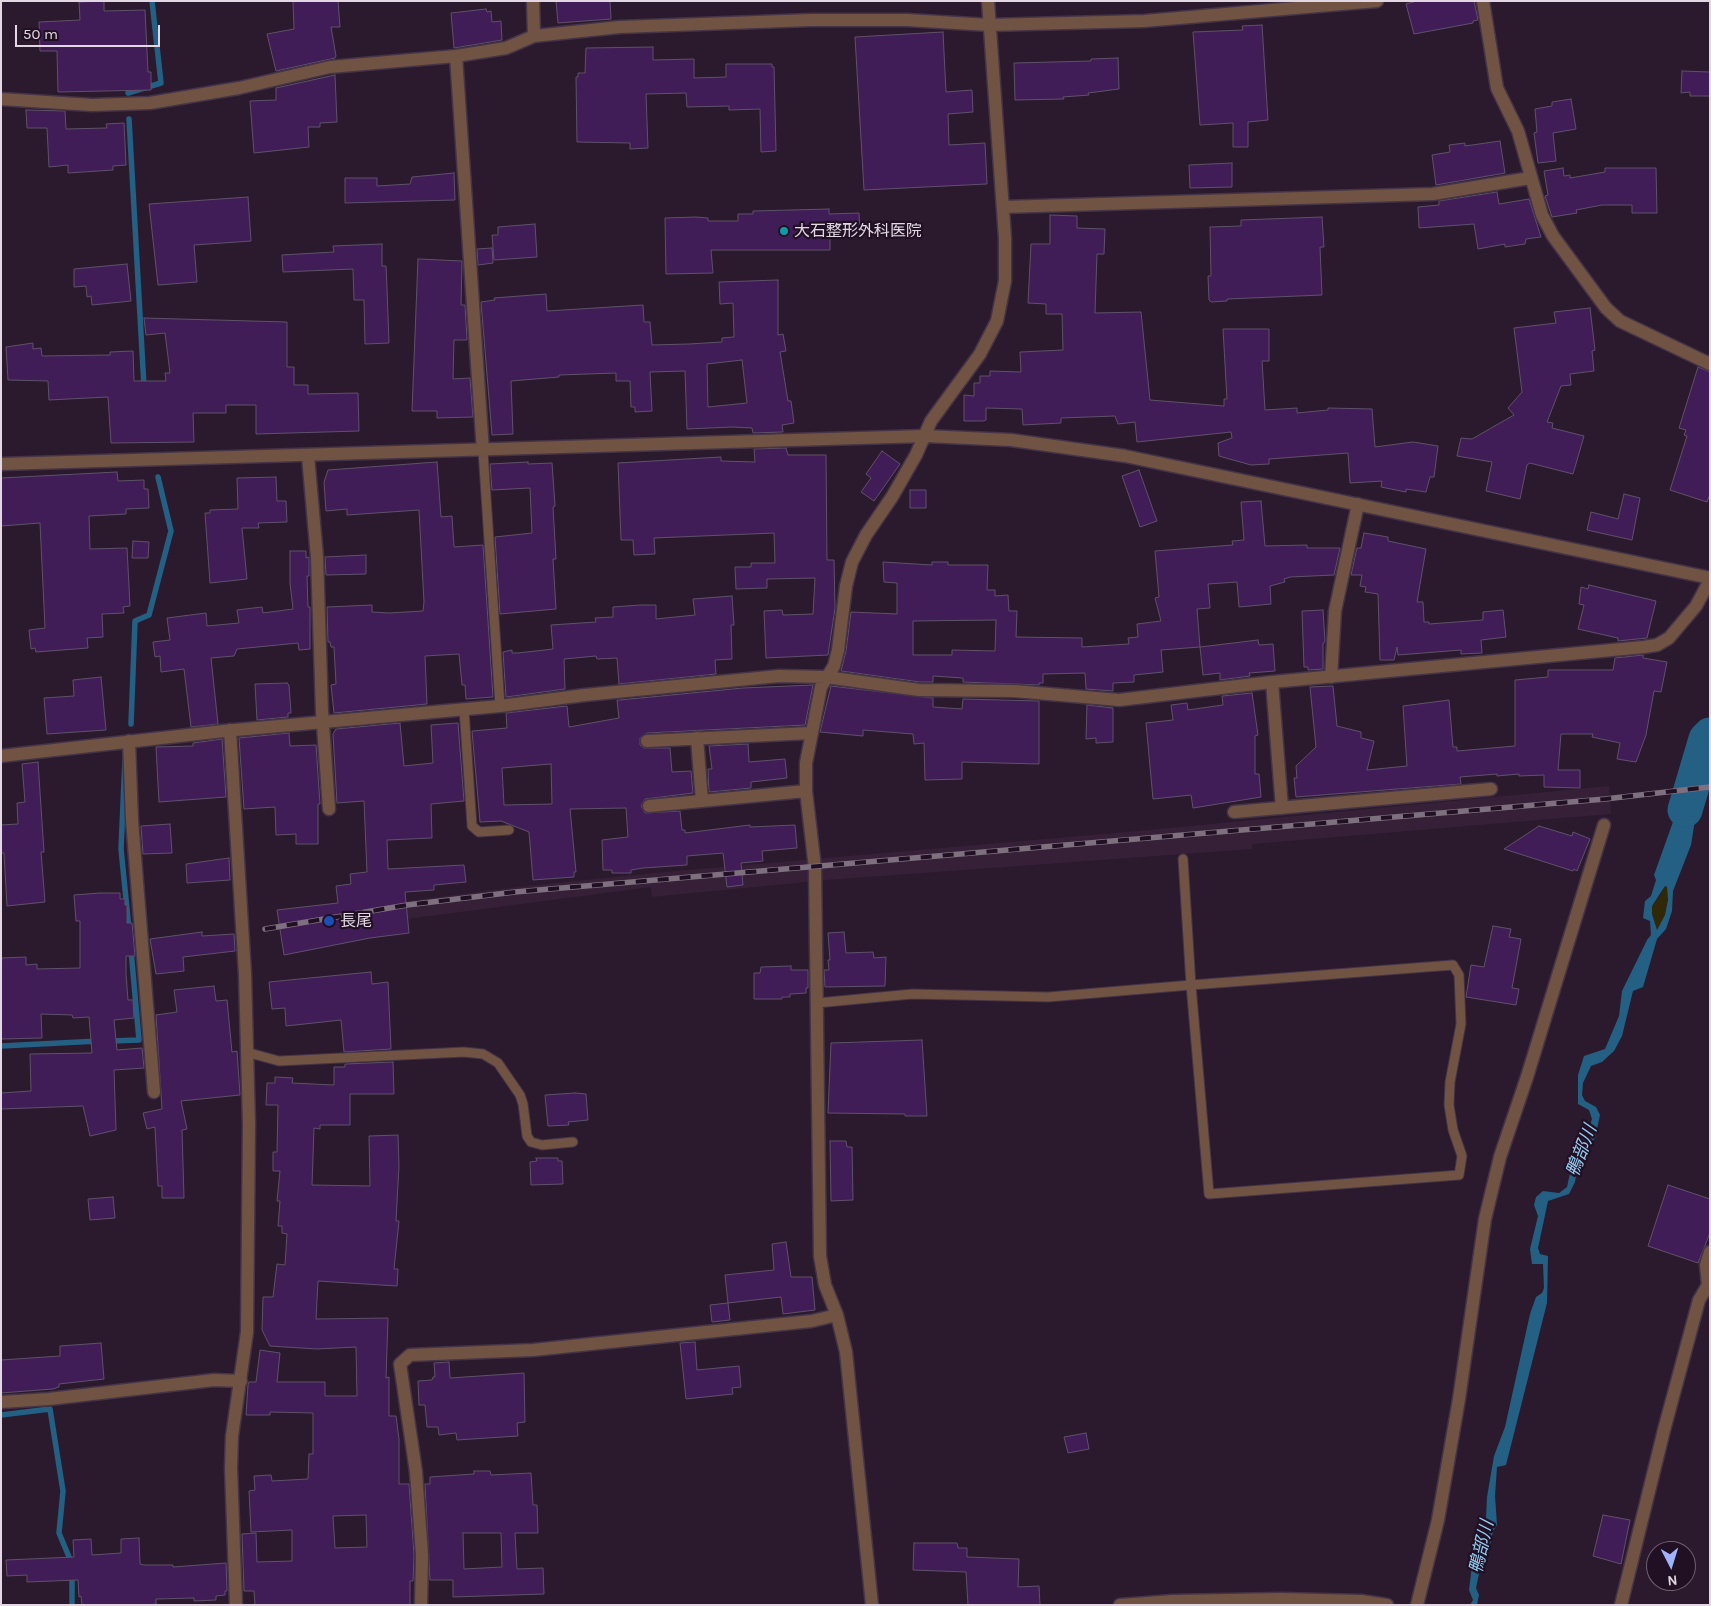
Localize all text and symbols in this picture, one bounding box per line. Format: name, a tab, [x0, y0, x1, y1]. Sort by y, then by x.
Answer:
scale bar	[18, 15, 162, 47]
text: 50 m	[23, 25, 58, 43]
place label: 大石整形外科医院	[794, 221, 922, 241]
marker: 大石整形外科医院	[778, 225, 790, 237]
place label: 長尾	[340, 911, 372, 931]
marker: 長尾	[322, 914, 336, 928]
water label: 鴨部川	[1562, 1122, 1602, 1180]
water label: 鴨部川	[1465, 1518, 1499, 1576]
north arrow	[1646, 1541, 1696, 1591]
text: N	[1667, 1572, 1678, 1589]

